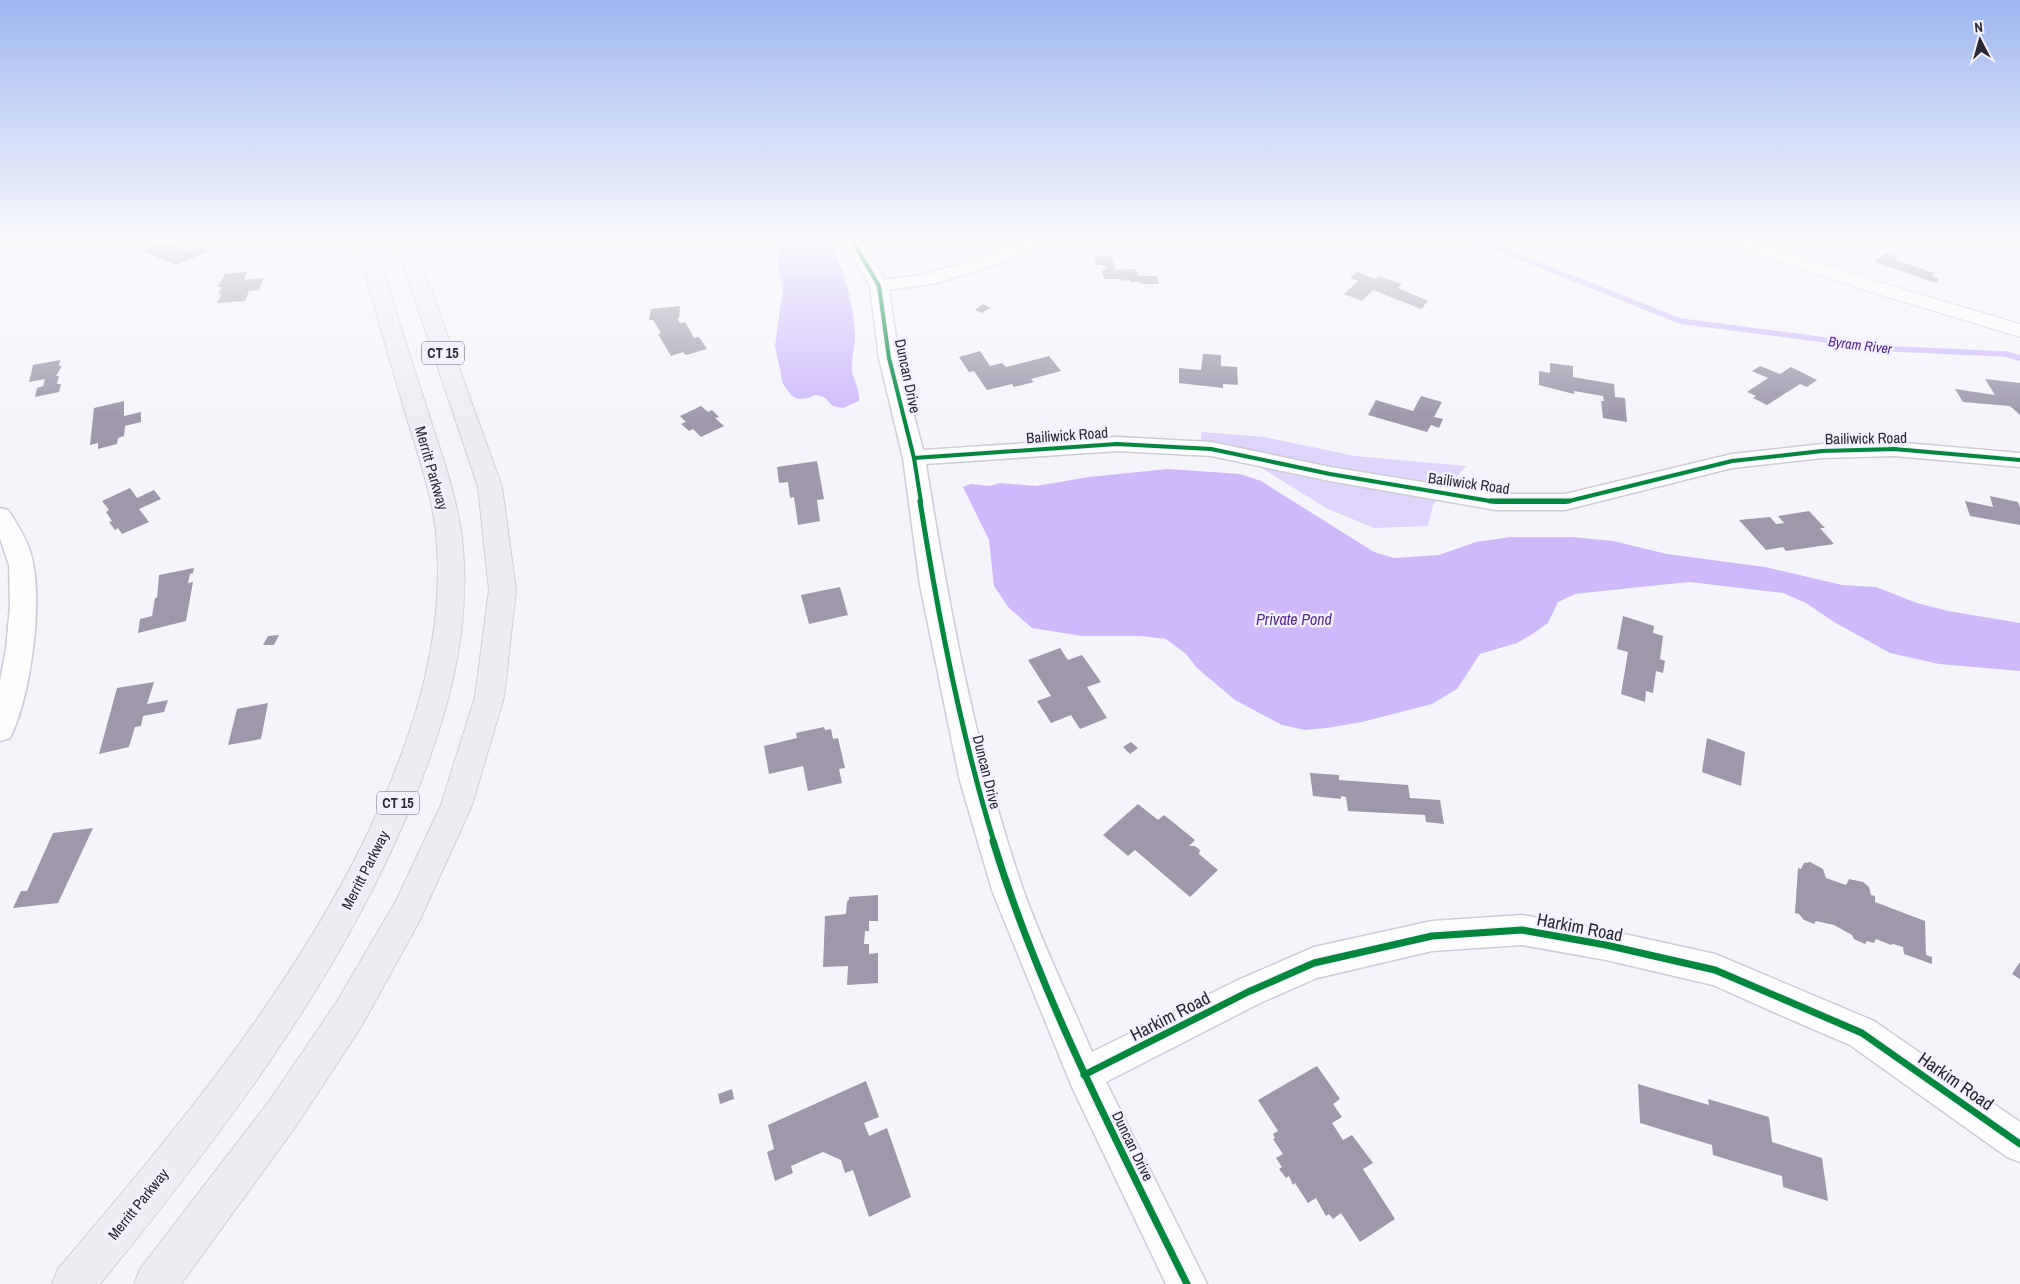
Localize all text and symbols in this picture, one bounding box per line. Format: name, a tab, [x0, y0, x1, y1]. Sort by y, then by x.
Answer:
north arrow	[1955, 15, 2005, 65]
text: N	[1974, 18, 1984, 36]
water label: Byram River	[1827, 332, 1894, 358]
street label: Duncan Drive	[890, 337, 926, 415]
road number: CT 15	[422, 342, 464, 364]
street label: Bailiwick Road	[1025, 422, 1109, 448]
street label: Merritt Parkway	[410, 424, 454, 513]
street label: Bailiwick Road	[1825, 427, 1907, 449]
street label: Bailiwick Road	[1427, 467, 1511, 499]
water label: Private Pond	[1256, 608, 1333, 630]
street label: Duncan Drive	[968, 733, 1006, 811]
road number: CT 15	[377, 791, 419, 814]
street label: Merritt Parkway	[336, 826, 394, 913]
street label: Harkim Road	[1535, 906, 1625, 948]
street label: Harkim Road	[1126, 985, 1214, 1047]
street label: Harkim Road	[1913, 1046, 1999, 1116]
street label: Duncan Drive	[1107, 1108, 1159, 1185]
street label: Merritt Parkway	[103, 1163, 174, 1244]

